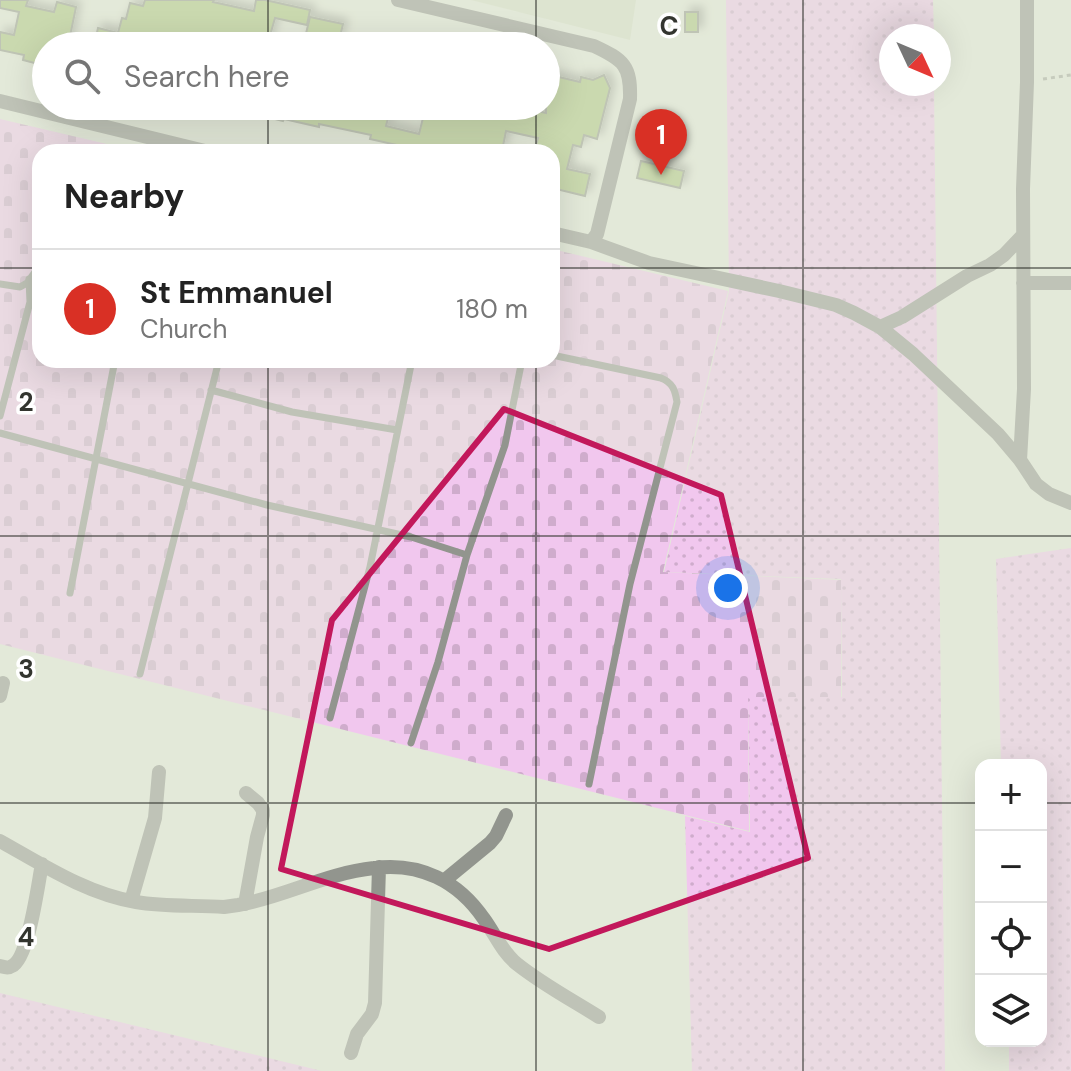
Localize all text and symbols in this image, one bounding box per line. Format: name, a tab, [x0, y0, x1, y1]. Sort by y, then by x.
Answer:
text: C	[659, 9, 679, 43]
north arrow	[879, 24, 951, 96]
search box	[32, 32, 560, 120]
icon: search	[60, 54, 104, 98]
text: Search here	[124, 57, 290, 96]
pin: 1	[635, 109, 687, 175]
text: Nearby	[64, 174, 184, 219]
text: St Emmanuel	[140, 273, 333, 312]
text: 1	[85, 292, 95, 326]
text: 180 m	[456, 292, 528, 326]
text: Church	[140, 312, 227, 346]
text: 2	[18, 385, 34, 419]
your location	[708, 568, 748, 608]
text: 3	[18, 652, 34, 686]
map controls	[975, 759, 1047, 1047]
button: +	[975, 759, 1047, 831]
button: −	[975, 831, 1047, 903]
button: locate	[975, 903, 1047, 975]
text: 4	[18, 920, 34, 954]
button: layers	[975, 975, 1047, 1047]

